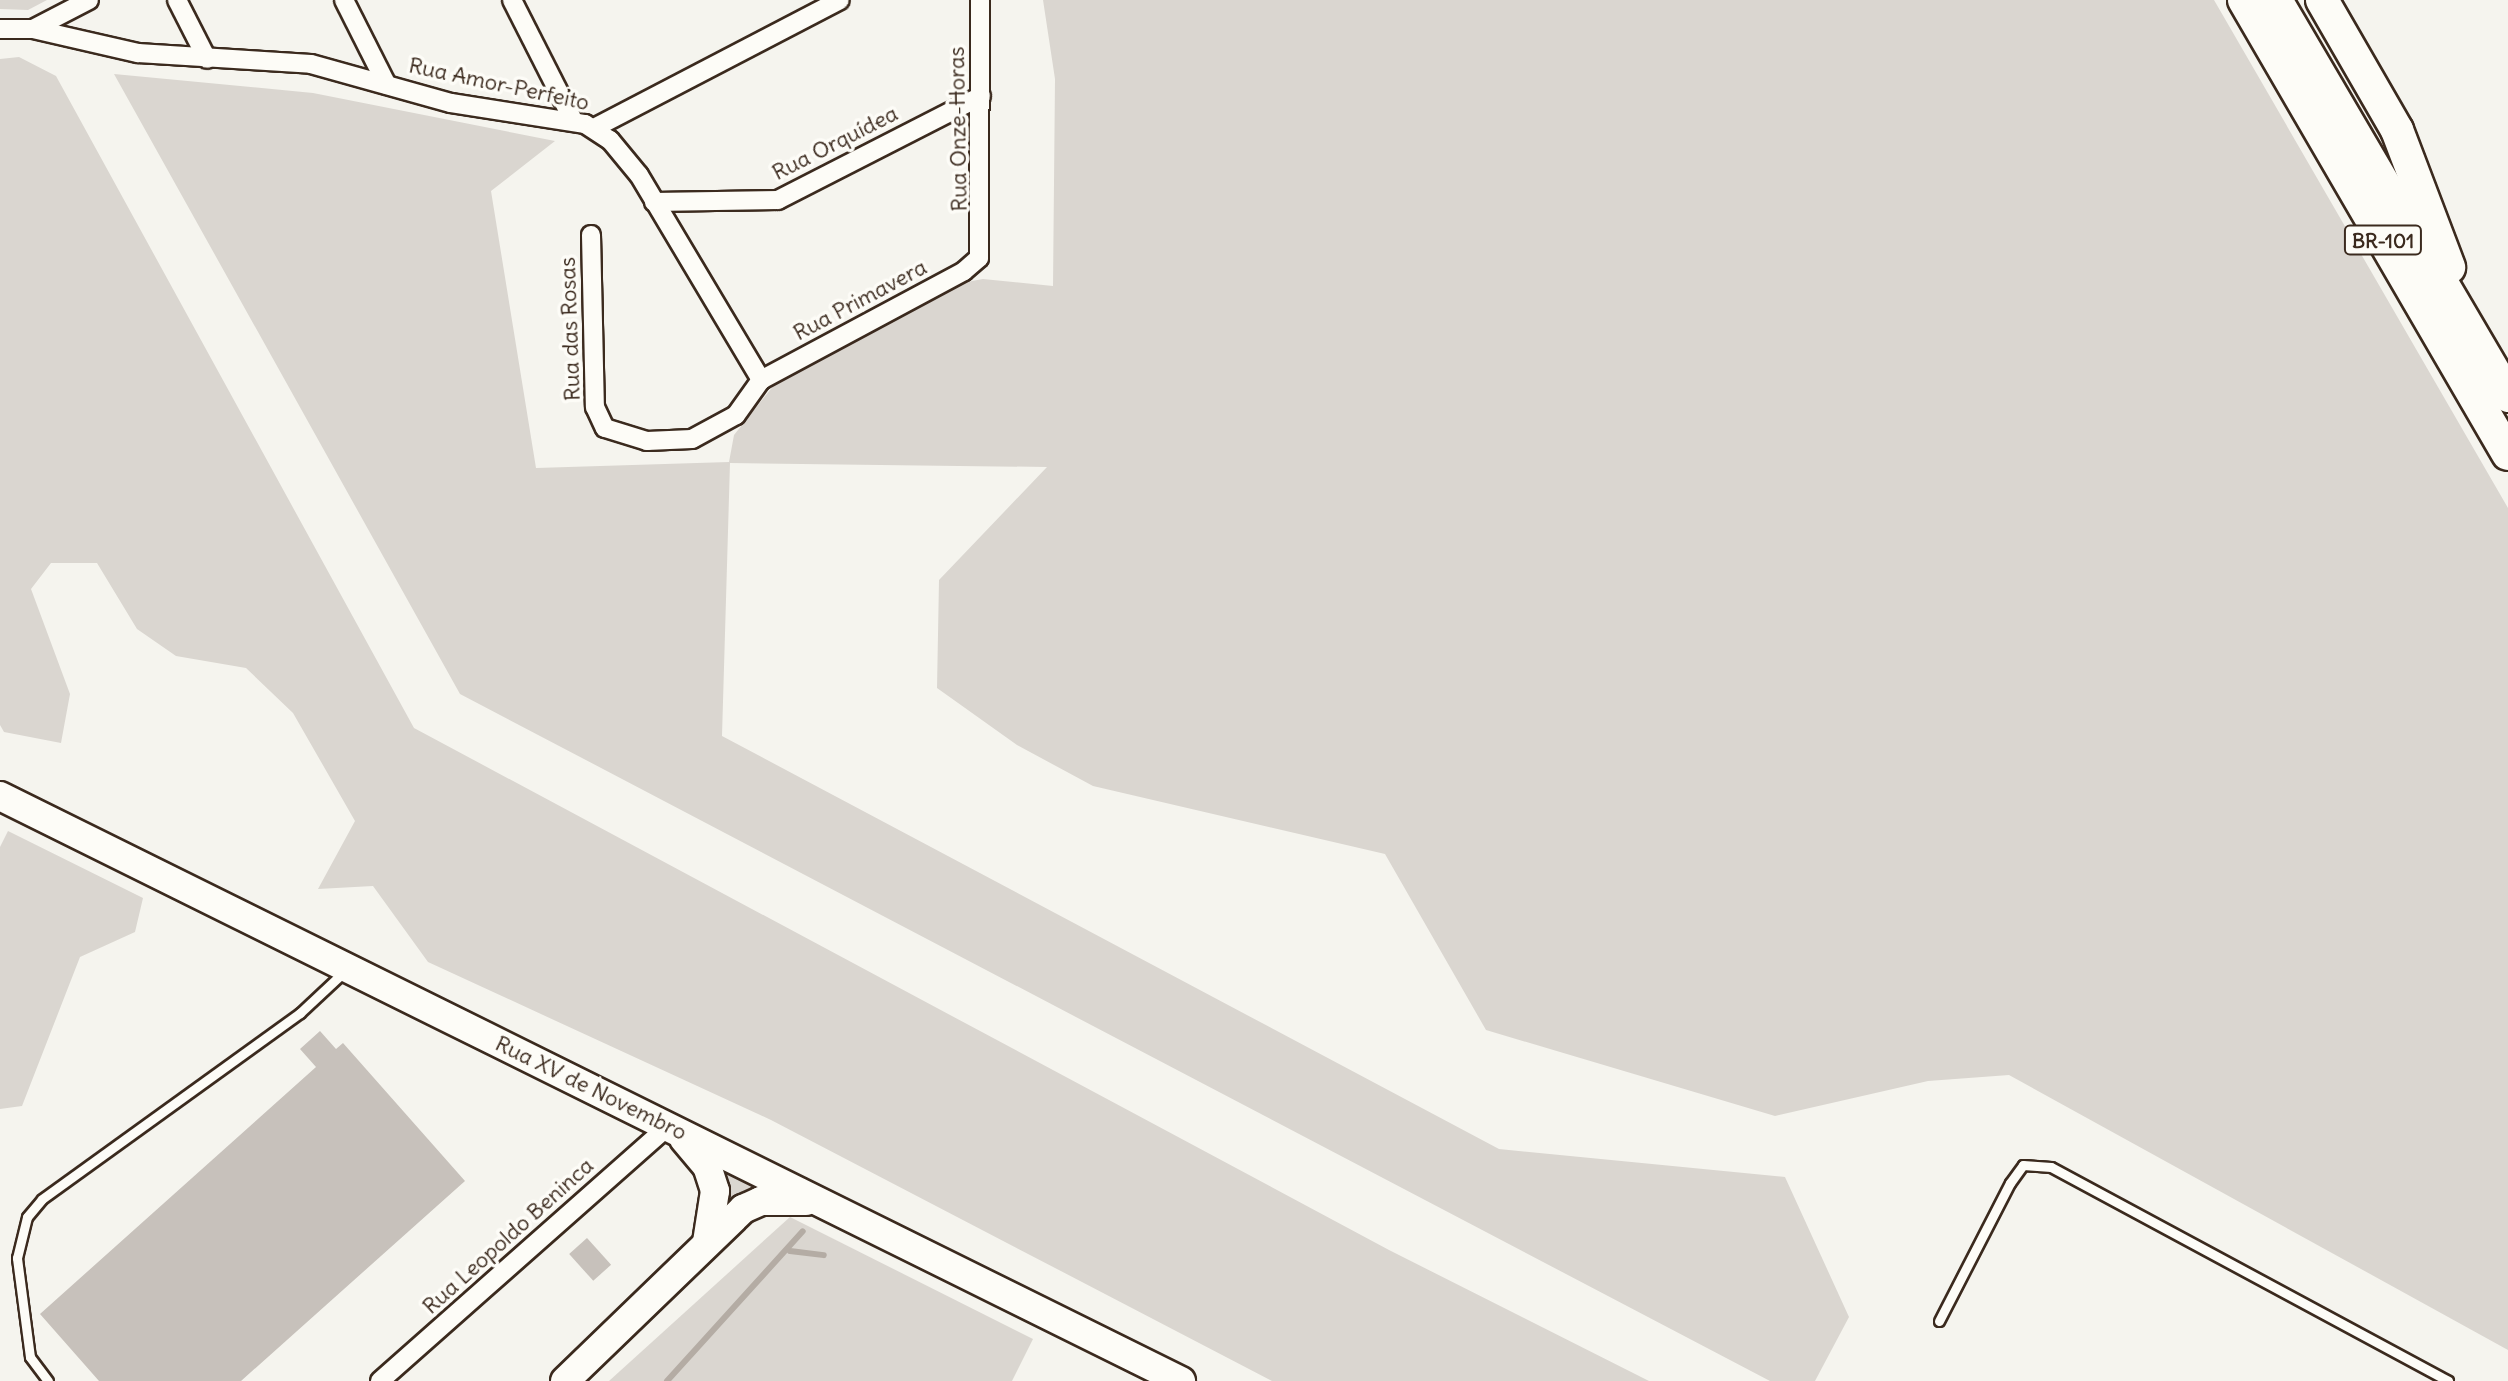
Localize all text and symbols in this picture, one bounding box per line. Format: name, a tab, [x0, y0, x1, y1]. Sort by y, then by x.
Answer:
street label: Rua Onze-Horas	[943, 46, 973, 212]
street label: Rua Amor-Perfeito	[406, 52, 592, 116]
street label: Rua Orquídea	[768, 100, 902, 186]
road number: BR-101	[2343, 224, 2423, 256]
street label: Rua Primavera	[789, 254, 931, 346]
street label: Rua das Rosas	[554, 257, 586, 401]
street label: Rua XV de Novembro	[491, 1030, 691, 1146]
street label: Rua Leopoldo Beninca	[417, 1152, 599, 1320]

